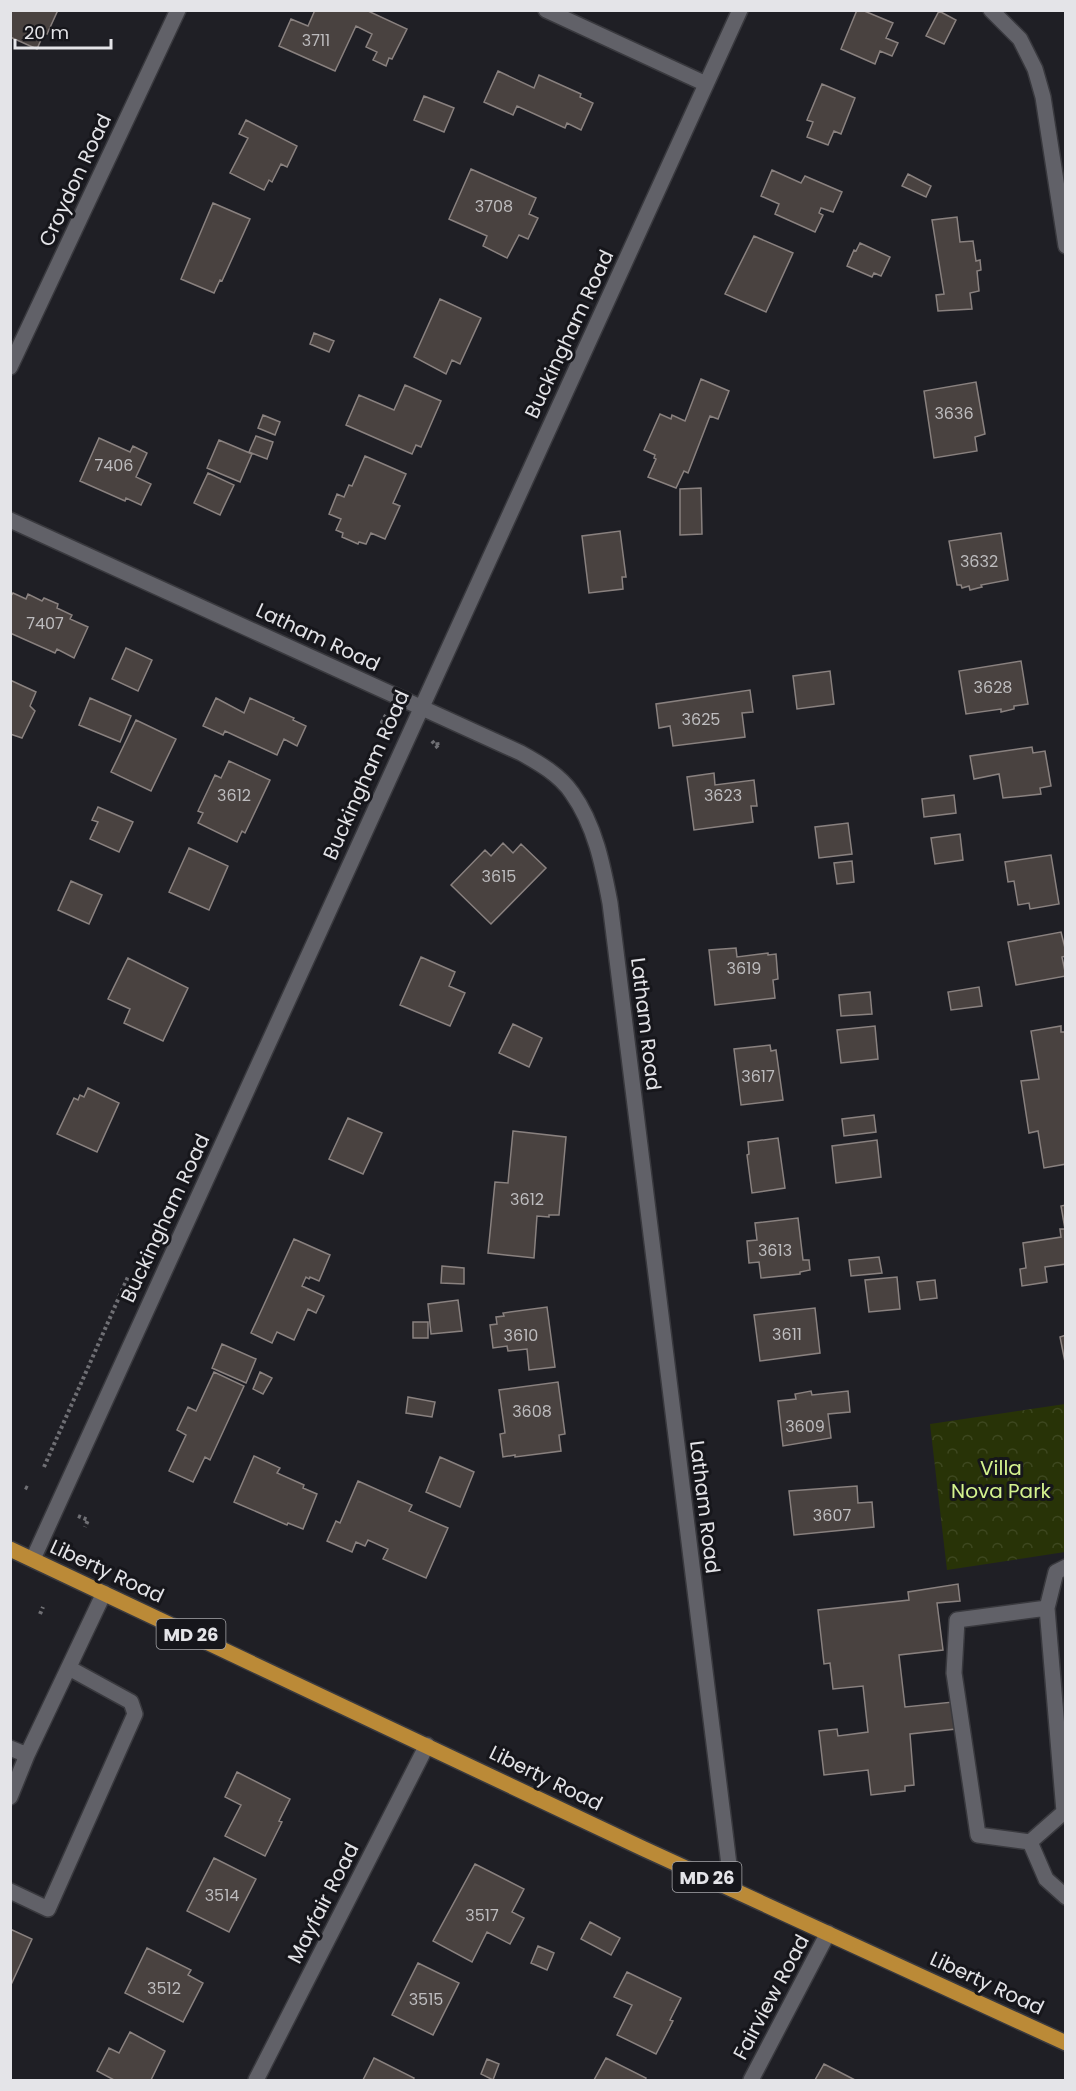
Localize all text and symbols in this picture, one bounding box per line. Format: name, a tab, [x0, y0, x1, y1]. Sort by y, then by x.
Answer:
scale bar	[15, 12, 111, 50]
text: 20 m	[24, 20, 69, 45]
house number: 3711	[302, 29, 330, 52]
street label: Croydon Road	[32, 109, 118, 251]
house number: 3708	[475, 195, 513, 218]
street label: Buckingham Road	[518, 245, 620, 423]
house number: 3636	[934, 402, 974, 425]
house number: 7406	[94, 454, 134, 477]
house number: 3632	[960, 550, 998, 573]
street label: Latham Road	[251, 596, 385, 678]
house number: 7407	[26, 612, 64, 635]
house number: 3628	[974, 676, 1012, 699]
street label: Buckingham Road	[316, 686, 416, 864]
house number: 3625	[682, 708, 720, 731]
house number: 3612	[217, 784, 251, 807]
house number: 3623	[704, 784, 742, 807]
house number: 3615	[482, 865, 516, 888]
street label: Latham Road	[624, 956, 668, 1092]
house number: 3619	[727, 957, 761, 980]
house number: 3617	[741, 1065, 775, 1088]
street label: Buckingham Road	[114, 1129, 216, 1307]
house number: 3612	[510, 1188, 544, 1211]
house number: 3613	[758, 1239, 792, 1262]
house number: 3611	[772, 1323, 802, 1346]
house number: 3610	[504, 1324, 538, 1347]
house number: 3608	[512, 1400, 552, 1423]
house number: 3609	[785, 1415, 825, 1438]
street label: Latham Road	[683, 1439, 727, 1575]
park label: Villa Nova Park	[951, 1454, 1052, 1505]
house number: 3607	[813, 1504, 851, 1527]
street label: Liberty Road	[45, 1532, 169, 1610]
road number: MD 26	[156, 1619, 225, 1649]
street label: Liberty Road	[485, 1738, 607, 1818]
street label: Mayfair Road	[281, 1838, 365, 1968]
road number: MD 26	[672, 1862, 742, 1892]
house number: 3514	[205, 1884, 239, 1907]
house number: 3517	[465, 1904, 499, 1927]
street label: Fairview Road	[726, 1929, 816, 2065]
street label: Liberty Road	[925, 1944, 1049, 2022]
house number: 3512	[147, 1977, 181, 2000]
house number: 3515	[409, 1988, 443, 2011]

